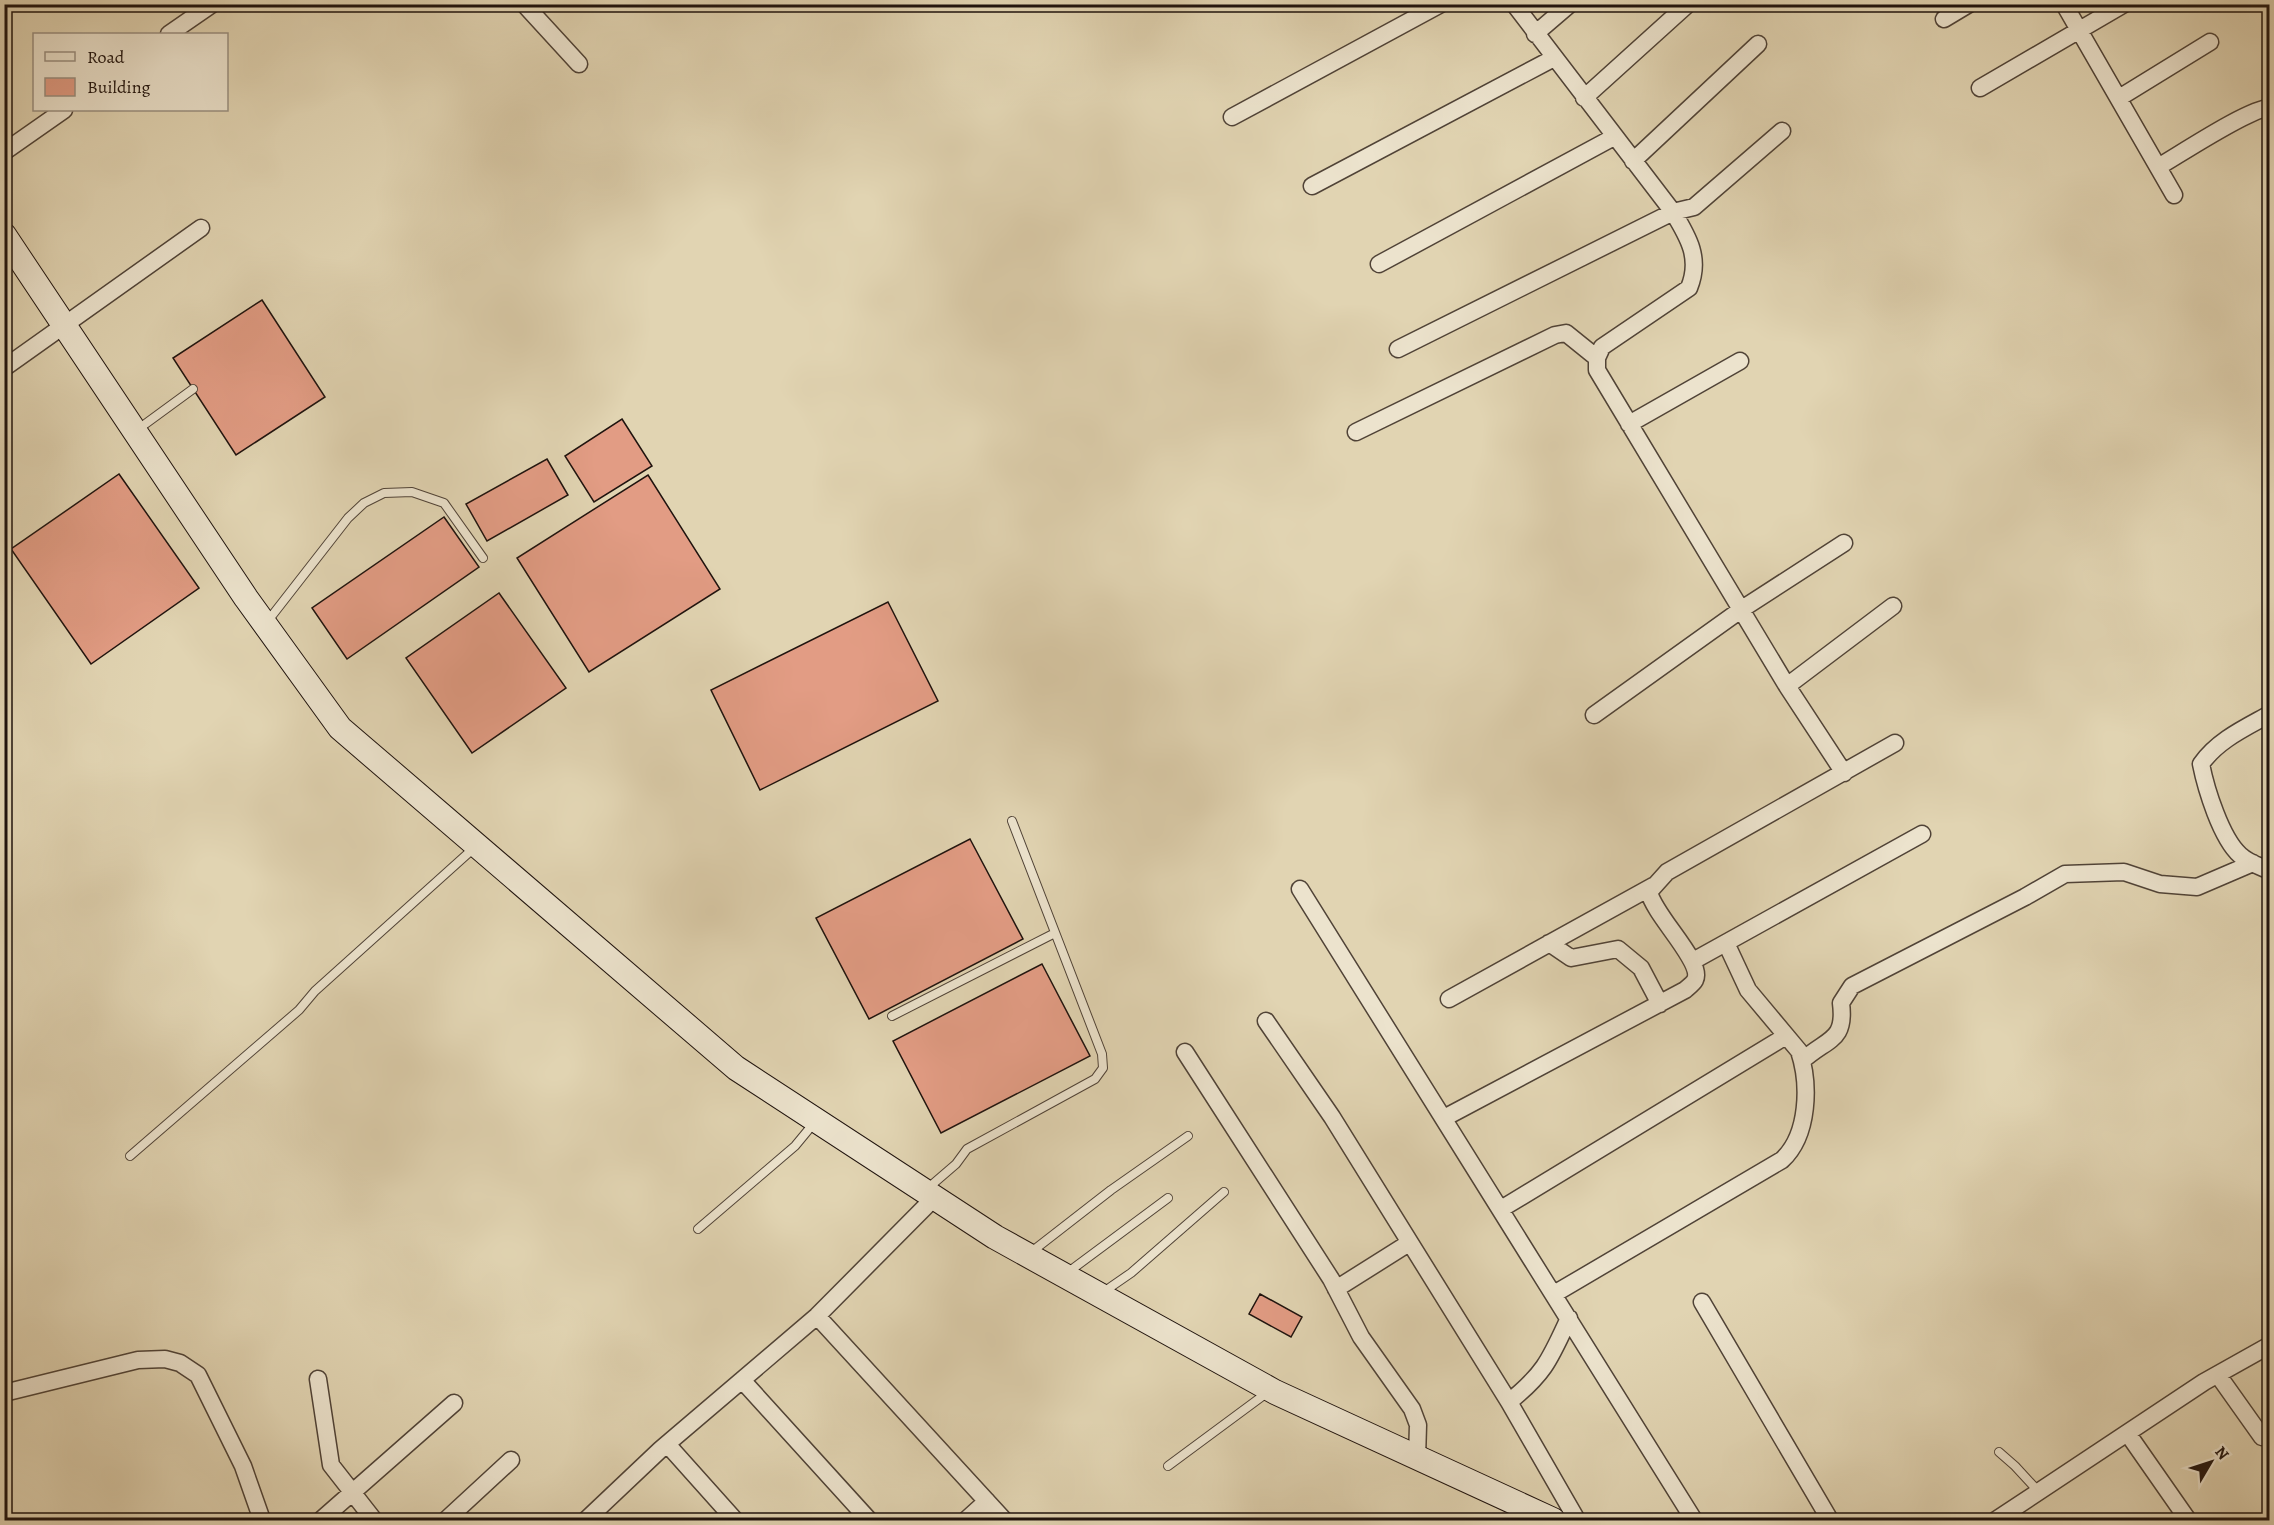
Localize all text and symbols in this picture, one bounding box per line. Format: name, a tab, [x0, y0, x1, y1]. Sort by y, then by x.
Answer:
legend	[33, 33, 228, 111]
text: Road	[87, 45, 125, 69]
text: Building	[87, 75, 151, 99]
north arrow	[2181, 1432, 2241, 1492]
text: N	[2210, 1442, 2234, 1465]

